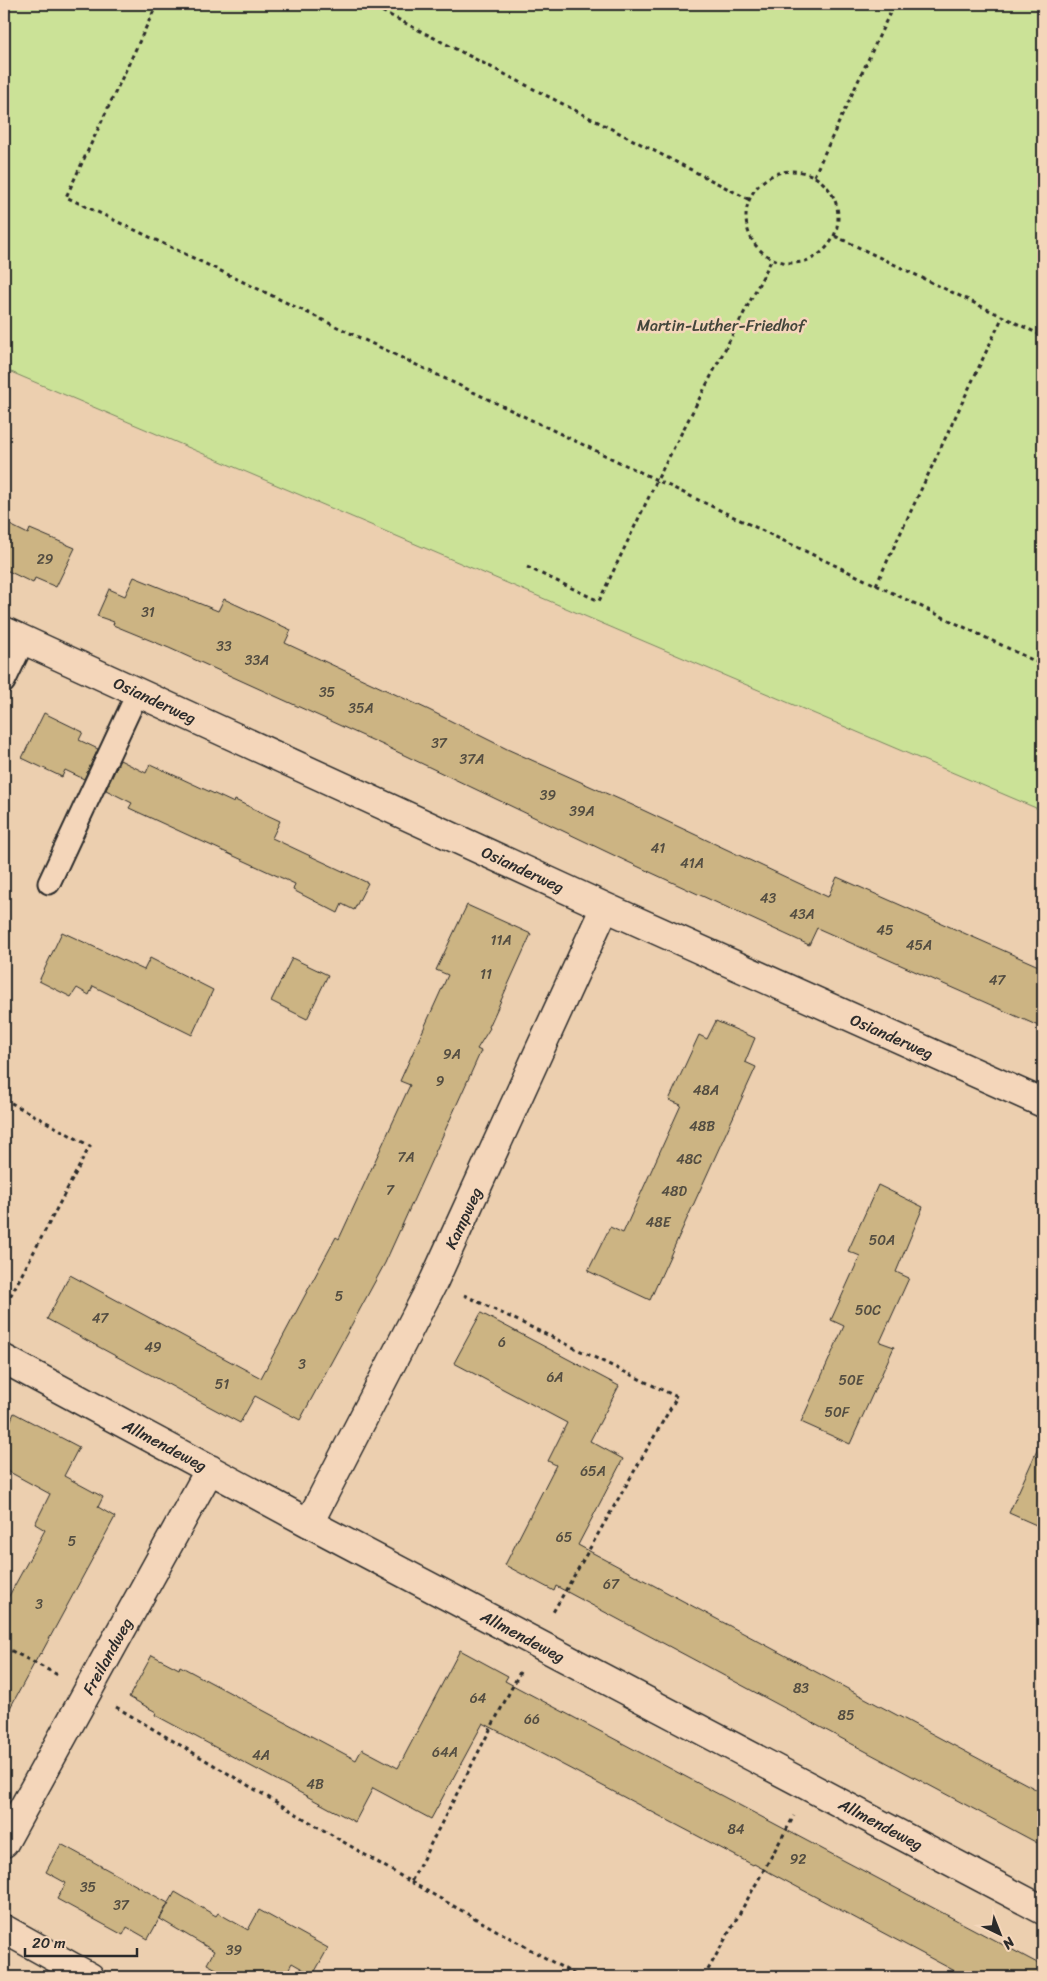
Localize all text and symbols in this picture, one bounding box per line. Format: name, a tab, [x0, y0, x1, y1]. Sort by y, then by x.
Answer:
park label: Martin-Luther-Friedhof	[637, 311, 807, 340]
house number: 29	[37, 547, 54, 572]
house number: 31	[141, 600, 155, 625]
house number: 33	[216, 634, 232, 659]
house number: 33A	[245, 648, 269, 673]
street label: Osianderweg	[108, 669, 201, 732]
house number: 35	[319, 680, 336, 705]
house number: 35A	[348, 696, 374, 721]
house number: 37	[431, 731, 448, 756]
house number: 37A	[460, 747, 484, 772]
house number: 39	[540, 783, 557, 808]
house number: 39A	[569, 799, 595, 824]
house number: 41	[651, 836, 665, 861]
street label: Osianderweg	[476, 838, 569, 901]
house number: 41A	[680, 851, 704, 876]
house number: 43	[760, 886, 777, 911]
house number: 43A	[789, 902, 815, 927]
house number: 45	[876, 918, 894, 943]
house number: 11A	[490, 928, 512, 953]
house number: 45A	[906, 933, 932, 958]
house number: 11	[480, 962, 492, 987]
house number: 47	[989, 968, 1006, 993]
street label: Osianderweg	[845, 1005, 938, 1068]
house number: 9A	[443, 1042, 461, 1067]
house number: 9	[436, 1069, 445, 1094]
house number: 48A	[693, 1078, 719, 1103]
house number: 48B	[689, 1114, 715, 1139]
house number: 7A	[397, 1145, 415, 1170]
house number: 48C	[676, 1147, 702, 1172]
house number: 7	[386, 1178, 395, 1203]
house number: 48D	[661, 1179, 687, 1204]
street label: Kampweg	[436, 1182, 491, 1254]
house number: 48E	[646, 1210, 672, 1235]
house number: 50A	[869, 1228, 895, 1253]
house number: 5	[335, 1284, 344, 1309]
house number: 50C	[855, 1298, 881, 1323]
house number: 47	[92, 1306, 109, 1331]
house number: 6	[498, 1330, 506, 1355]
house number: 49	[144, 1335, 162, 1360]
house number: 3	[298, 1352, 306, 1377]
house number: 6A	[546, 1365, 564, 1390]
house number: 50E	[838, 1368, 865, 1393]
house number: 51	[215, 1372, 229, 1397]
house number: 50F	[824, 1400, 851, 1425]
street label: Allmendeweg	[116, 1411, 212, 1480]
house number: 65A	[580, 1459, 606, 1484]
house number: 65	[556, 1525, 573, 1550]
house number: 5	[68, 1529, 77, 1554]
house number: 67	[603, 1572, 620, 1597]
house number: 3	[35, 1592, 43, 1617]
street label: Allmendeweg	[474, 1602, 570, 1671]
street label: Freilandweg	[74, 1612, 141, 1700]
house number: 83	[793, 1676, 809, 1701]
house number: 64	[470, 1686, 487, 1711]
house number: 85	[838, 1703, 855, 1728]
house number: 66	[524, 1707, 540, 1732]
house number: 64A	[432, 1740, 458, 1765]
house number: 4A	[252, 1743, 270, 1768]
house number: 4B	[306, 1772, 324, 1797]
street label: Allmendeweg	[832, 1790, 928, 1859]
house number: 84	[727, 1817, 745, 1842]
house number: 92	[790, 1847, 806, 1872]
house number: 35	[80, 1875, 97, 1900]
house number: 37	[113, 1893, 130, 1918]
north arrow	[974, 1908, 1024, 1958]
scale bar	[25, 1926, 138, 1958]
text: 20 m	[32, 1930, 66, 1956]
text: N	[996, 1930, 1021, 1956]
house number: 39	[226, 1938, 243, 1963]

